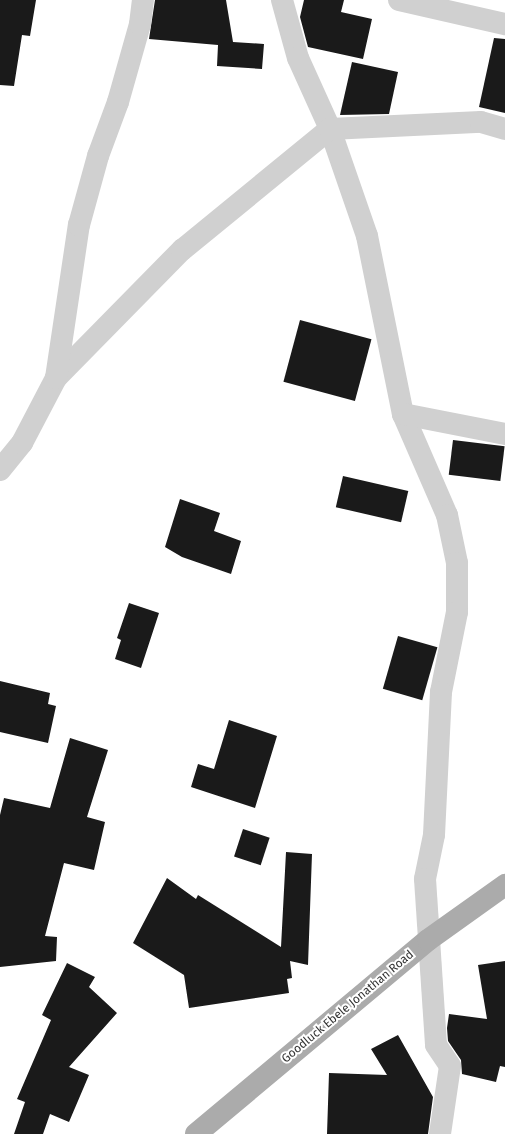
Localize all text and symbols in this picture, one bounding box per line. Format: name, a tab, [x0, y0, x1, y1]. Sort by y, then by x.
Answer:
street label: Goodluck Ebele Jonathan Road	[279, 948, 417, 1066]

